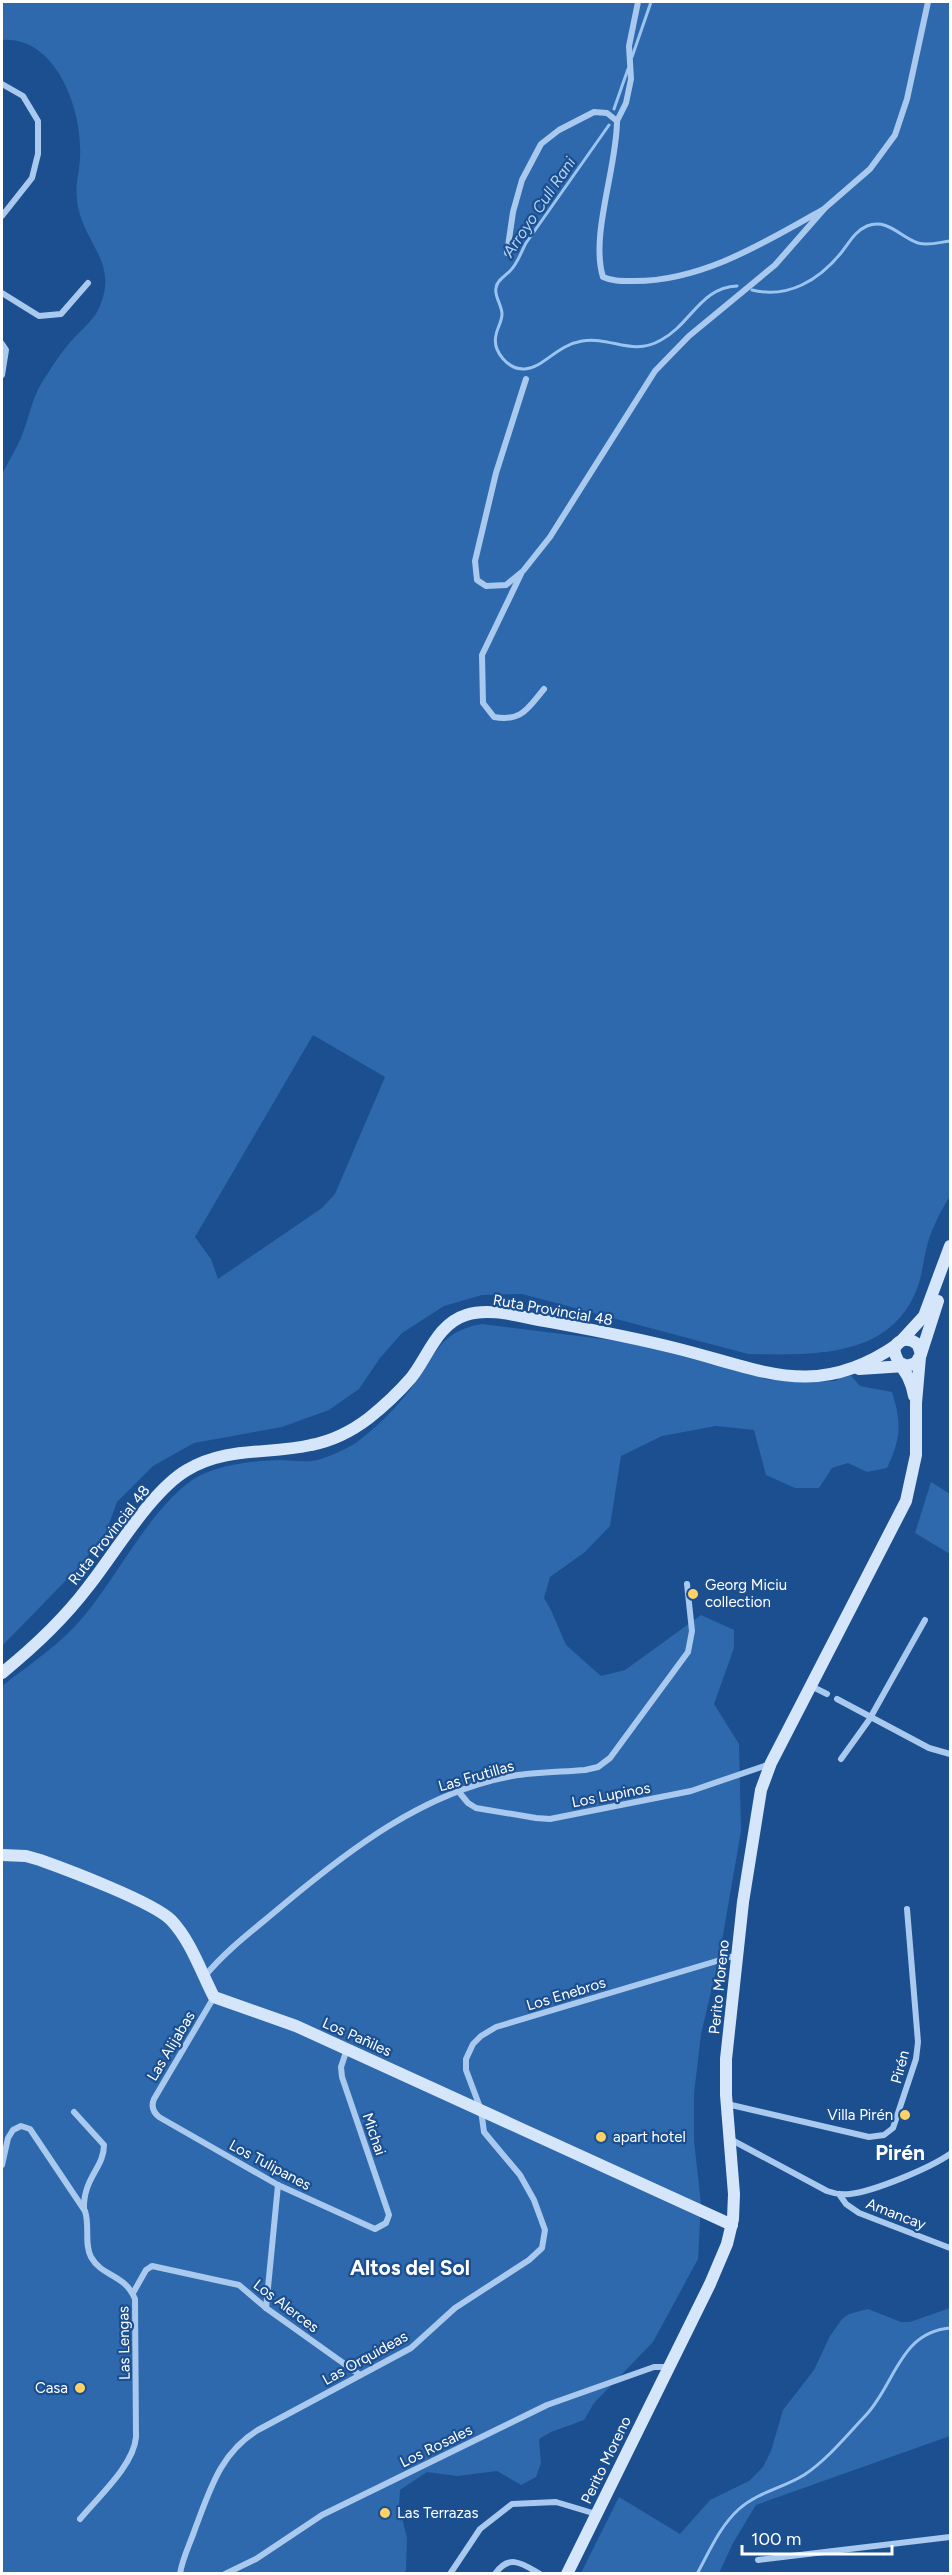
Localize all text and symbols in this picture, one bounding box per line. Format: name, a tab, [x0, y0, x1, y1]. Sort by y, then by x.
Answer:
water label: Arroyo Cull Rani	[498, 153, 579, 261]
street label: Ruta Provincial 48	[492, 1291, 614, 1329]
street label: Ruta Provincial 48	[65, 1482, 153, 1588]
place label: Georg Miciu collection	[705, 1576, 787, 1611]
marker: Georg Miciu collection	[686, 1587, 700, 1601]
street label: Las Frutillas	[436, 1757, 516, 1795]
street label: Los Lupinos	[570, 1779, 652, 1811]
street label: Perito Moreno	[705, 1939, 733, 2035]
street label: Los Enebros	[524, 1973, 608, 2015]
street label: Las Alijabas	[143, 2008, 199, 2084]
street label: Los Pañiles	[320, 2014, 394, 2060]
street label: Pirén	[887, 2048, 913, 2086]
place label: Villa Pirén	[827, 2106, 893, 2124]
marker: Villa Pirén	[898, 2108, 912, 2122]
street label: Michai	[358, 2110, 390, 2158]
place label: apart hotel	[613, 2128, 686, 2146]
marker: apart hotel	[594, 2130, 608, 2144]
street label: Los Tulipanes	[226, 2136, 314, 2194]
district label: Pirén	[875, 2140, 925, 2165]
street label: Amancay	[864, 2194, 928, 2234]
district label: Altos del Sol	[350, 2255, 470, 2280]
street label: Los Alerces	[250, 2276, 322, 2336]
street label: Las Lengas	[114, 2306, 134, 2380]
street label: Las Orquideas	[319, 2327, 411, 2389]
place label: Casa	[35, 2379, 68, 2397]
marker: Casa	[73, 2381, 87, 2395]
street label: Perito Moreno	[577, 2413, 635, 2507]
street label: Los Rosales	[397, 2421, 475, 2471]
place label: Las Terrazas	[397, 2504, 479, 2522]
marker: Las Terrazas	[378, 2506, 392, 2520]
scale bar	[742, 2518, 892, 2556]
text: 100 m	[751, 2528, 801, 2550]

